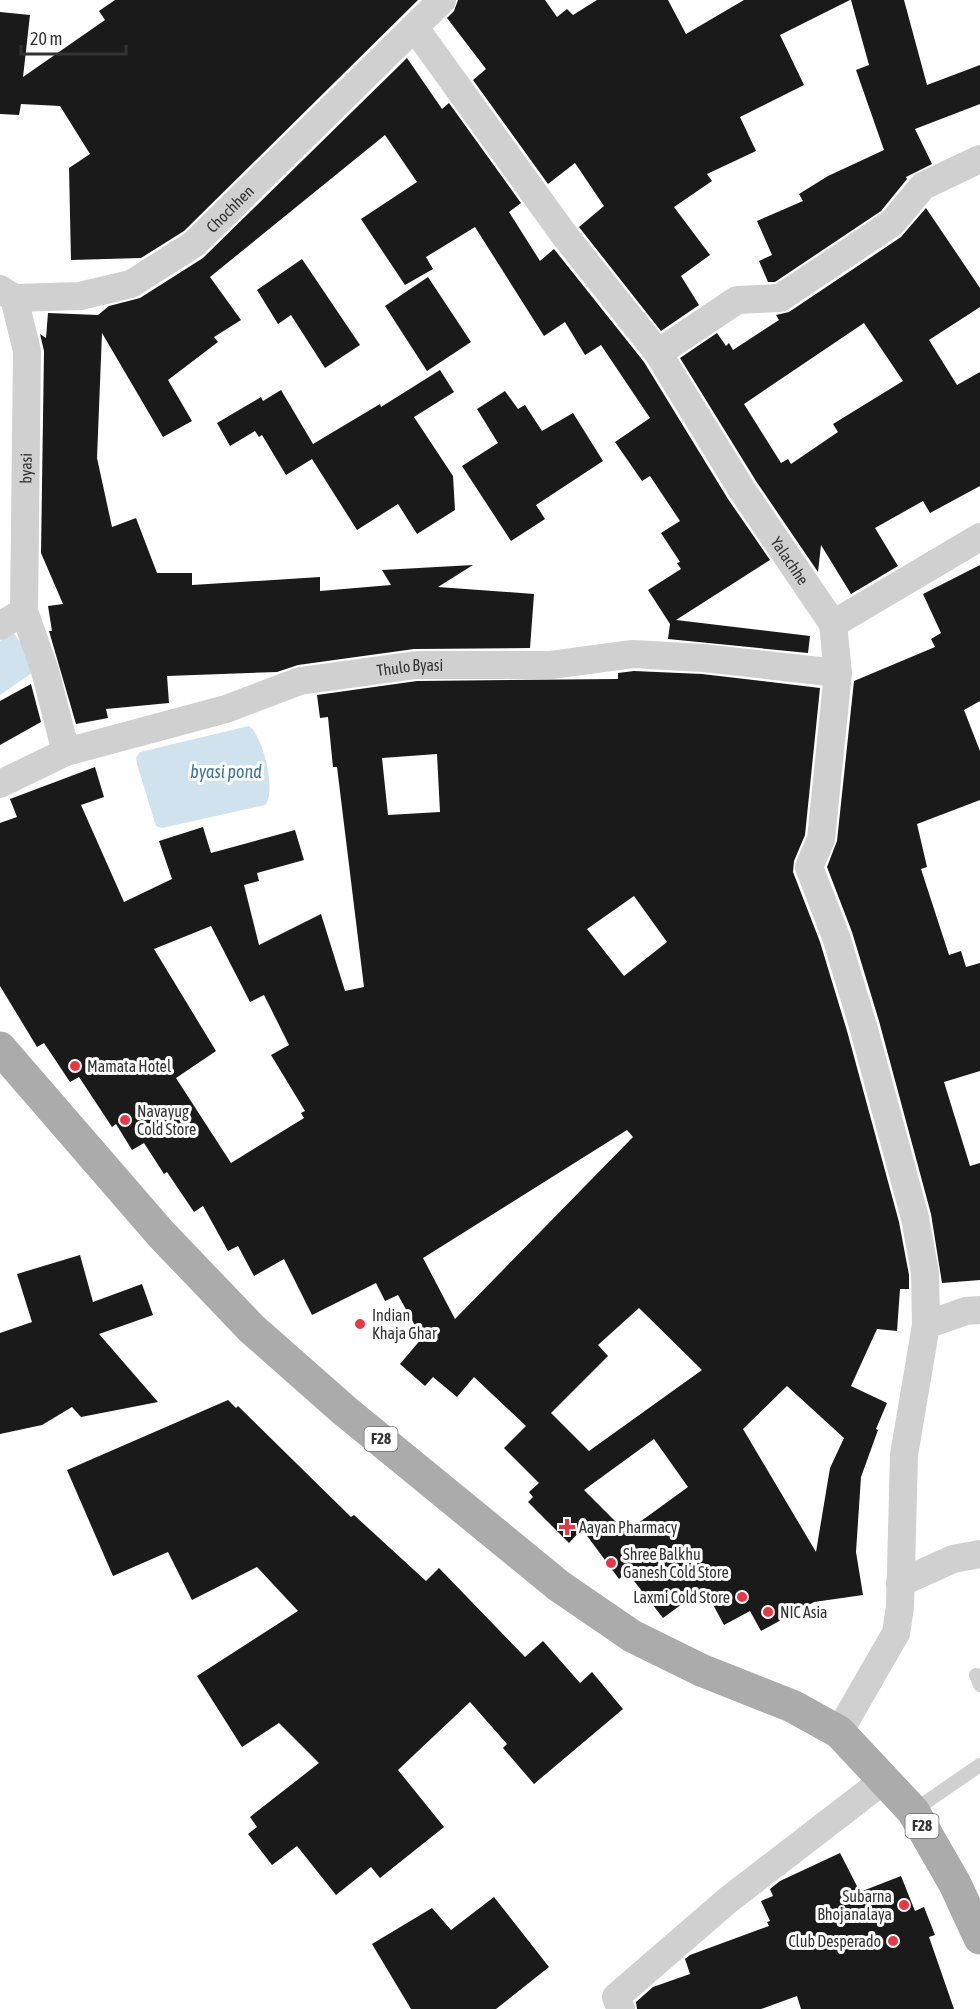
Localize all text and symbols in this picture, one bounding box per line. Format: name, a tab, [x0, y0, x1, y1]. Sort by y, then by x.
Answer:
scale bar	[21, 18, 126, 56]
text: 20 m	[30, 28, 62, 49]
street label: Chochhen	[203, 182, 257, 236]
street label: byasi	[16, 453, 36, 484]
street label: Yalachhe	[767, 533, 813, 588]
street label: Thulo Byasi	[375, 656, 443, 679]
water label: byasi pond	[190, 761, 262, 782]
place label: Mamata Hotel	[87, 1057, 172, 1075]
marker: Mamata Hotel	[68, 1059, 82, 1073]
place label: Navayug Cold Store	[137, 1102, 196, 1138]
marker: Navayug Cold Store	[118, 1113, 132, 1127]
place label: Indian Khaja Ghar	[372, 1306, 437, 1343]
marker: Indian Khaja Ghar	[353, 1317, 367, 1331]
road number: F28	[364, 1427, 398, 1451]
place label: Aayan Pharmacy	[579, 1518, 678, 1537]
marker: Aayan Pharmacy	[560, 1520, 574, 1534]
place label: Shree Balkhu Ganesh Cold Store	[623, 1545, 729, 1581]
marker: Shree Balkhu Ganesh Cold Store	[604, 1556, 618, 1570]
place label: Laxmi Cold Store	[633, 1588, 730, 1606]
marker: Laxmi Cold Store	[735, 1590, 749, 1604]
place label: NIC Asia	[780, 1603, 828, 1621]
marker: NIC Asia	[761, 1605, 775, 1619]
road number: F28	[906, 1814, 938, 1838]
place label: Subarna Bhojanalaya	[817, 1887, 892, 1924]
marker: Subarna Bhojanalaya	[897, 1898, 911, 1912]
place label: Club Desperado	[788, 1932, 881, 1951]
marker: Club Desperado	[886, 1934, 900, 1948]

